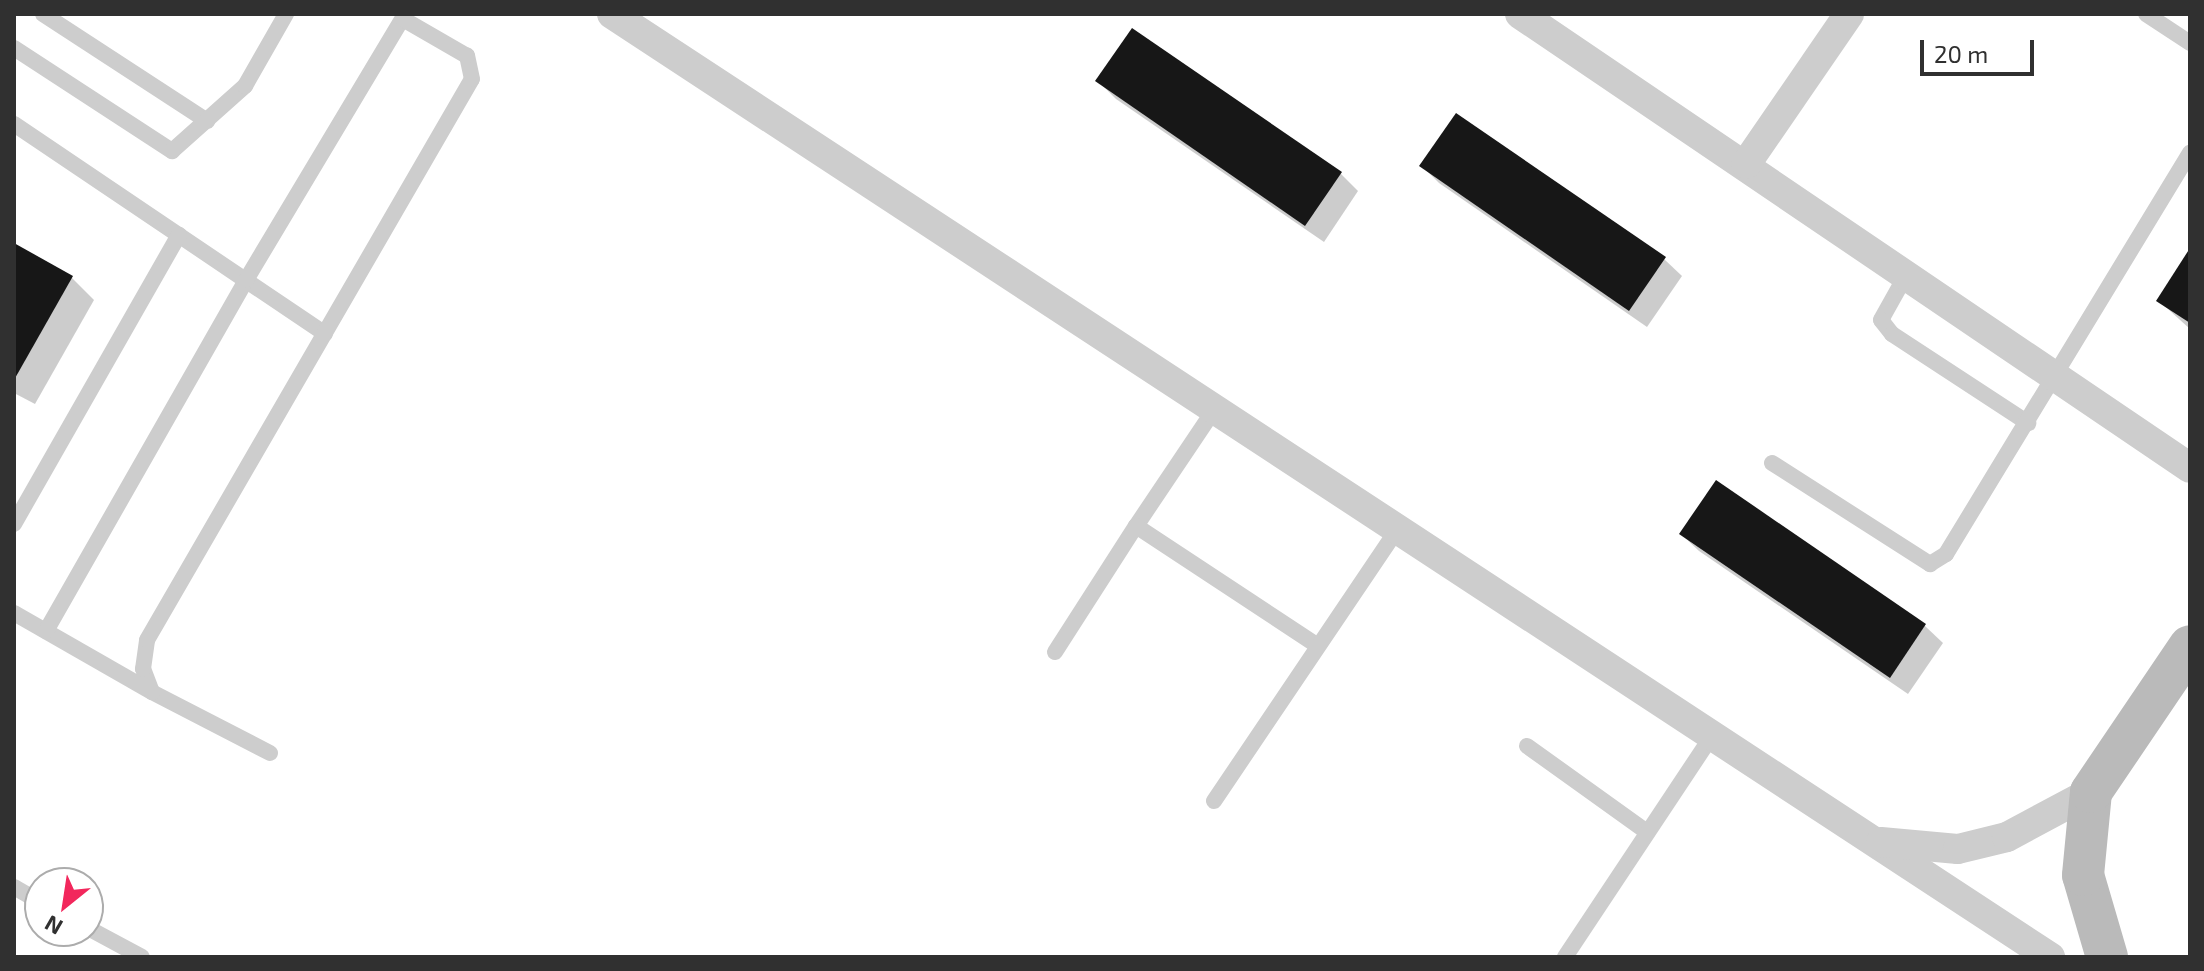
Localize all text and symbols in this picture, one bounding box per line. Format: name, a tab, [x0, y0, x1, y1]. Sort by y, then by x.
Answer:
scale bar	[1924, 24, 2038, 74]
text: 20 m	[1934, 39, 1988, 68]
north arrow	[24, 867, 104, 947]
text: N	[40, 911, 66, 941]

